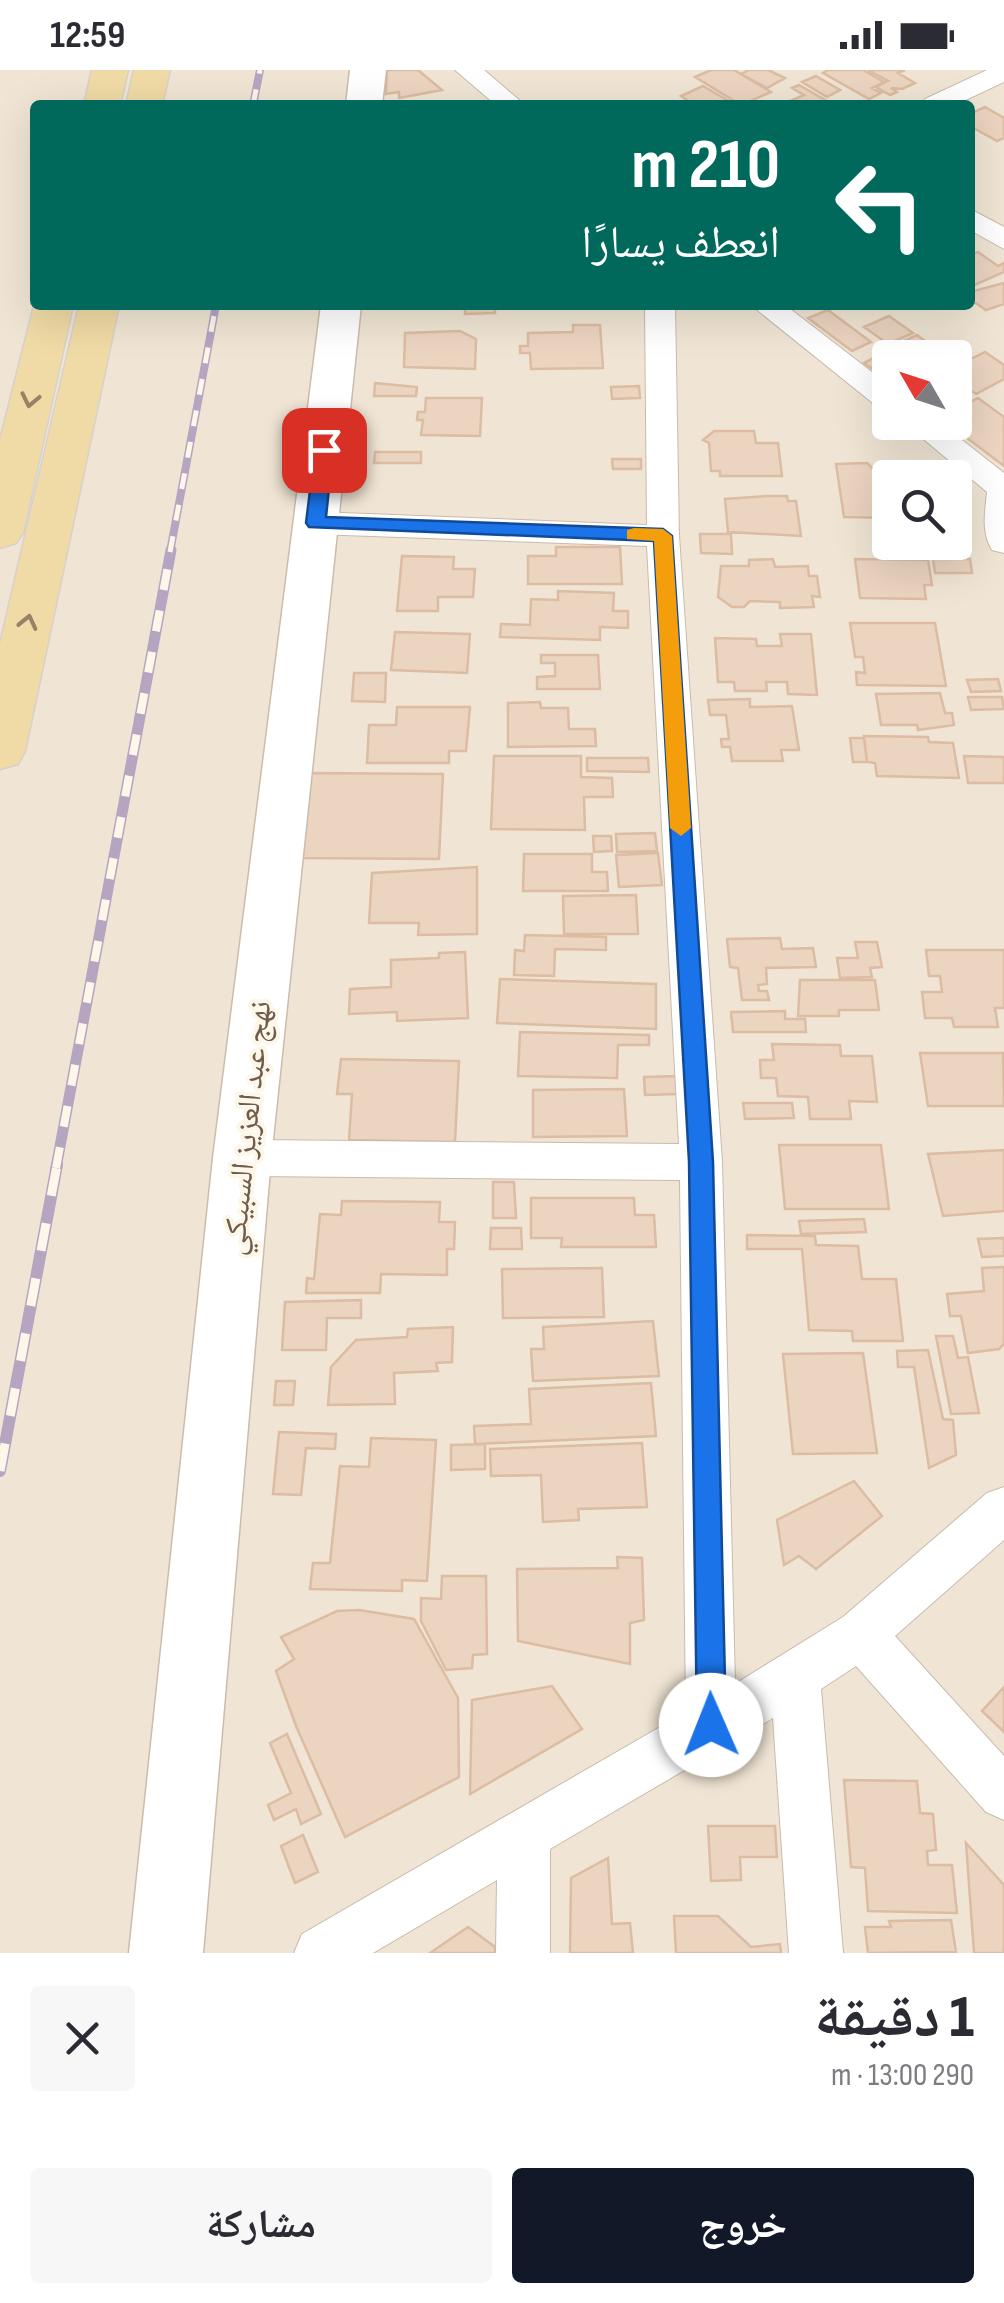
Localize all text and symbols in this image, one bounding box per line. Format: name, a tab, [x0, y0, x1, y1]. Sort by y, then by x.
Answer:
text: 12:59	[50, 13, 125, 58]
text: 210 m	[631, 124, 780, 208]
icon: left	[815, 140, 945, 270]
text: انعطف يسارًا	[581, 216, 780, 271]
north arrow	[872, 340, 972, 440]
map controls	[872, 340, 972, 560]
one-way arrow	[20, 391, 41, 408]
pin	[282, 408, 367, 493]
icon: arrive	[297, 423, 352, 478]
button: search	[872, 460, 972, 560]
one-way arrow	[16, 614, 37, 631]
street label: نهج عبد العزيز السبيكي	[215, 999, 284, 1258]
position arrow	[659, 1673, 763, 1777]
text: 1 دقيقة	[814, 1982, 974, 2054]
button: close	[30, 1986, 135, 2091]
text: 290 m · 13:00	[831, 2056, 974, 2095]
button: مشاركة	[30, 2168, 492, 2283]
button: خروج	[512, 2168, 974, 2283]

